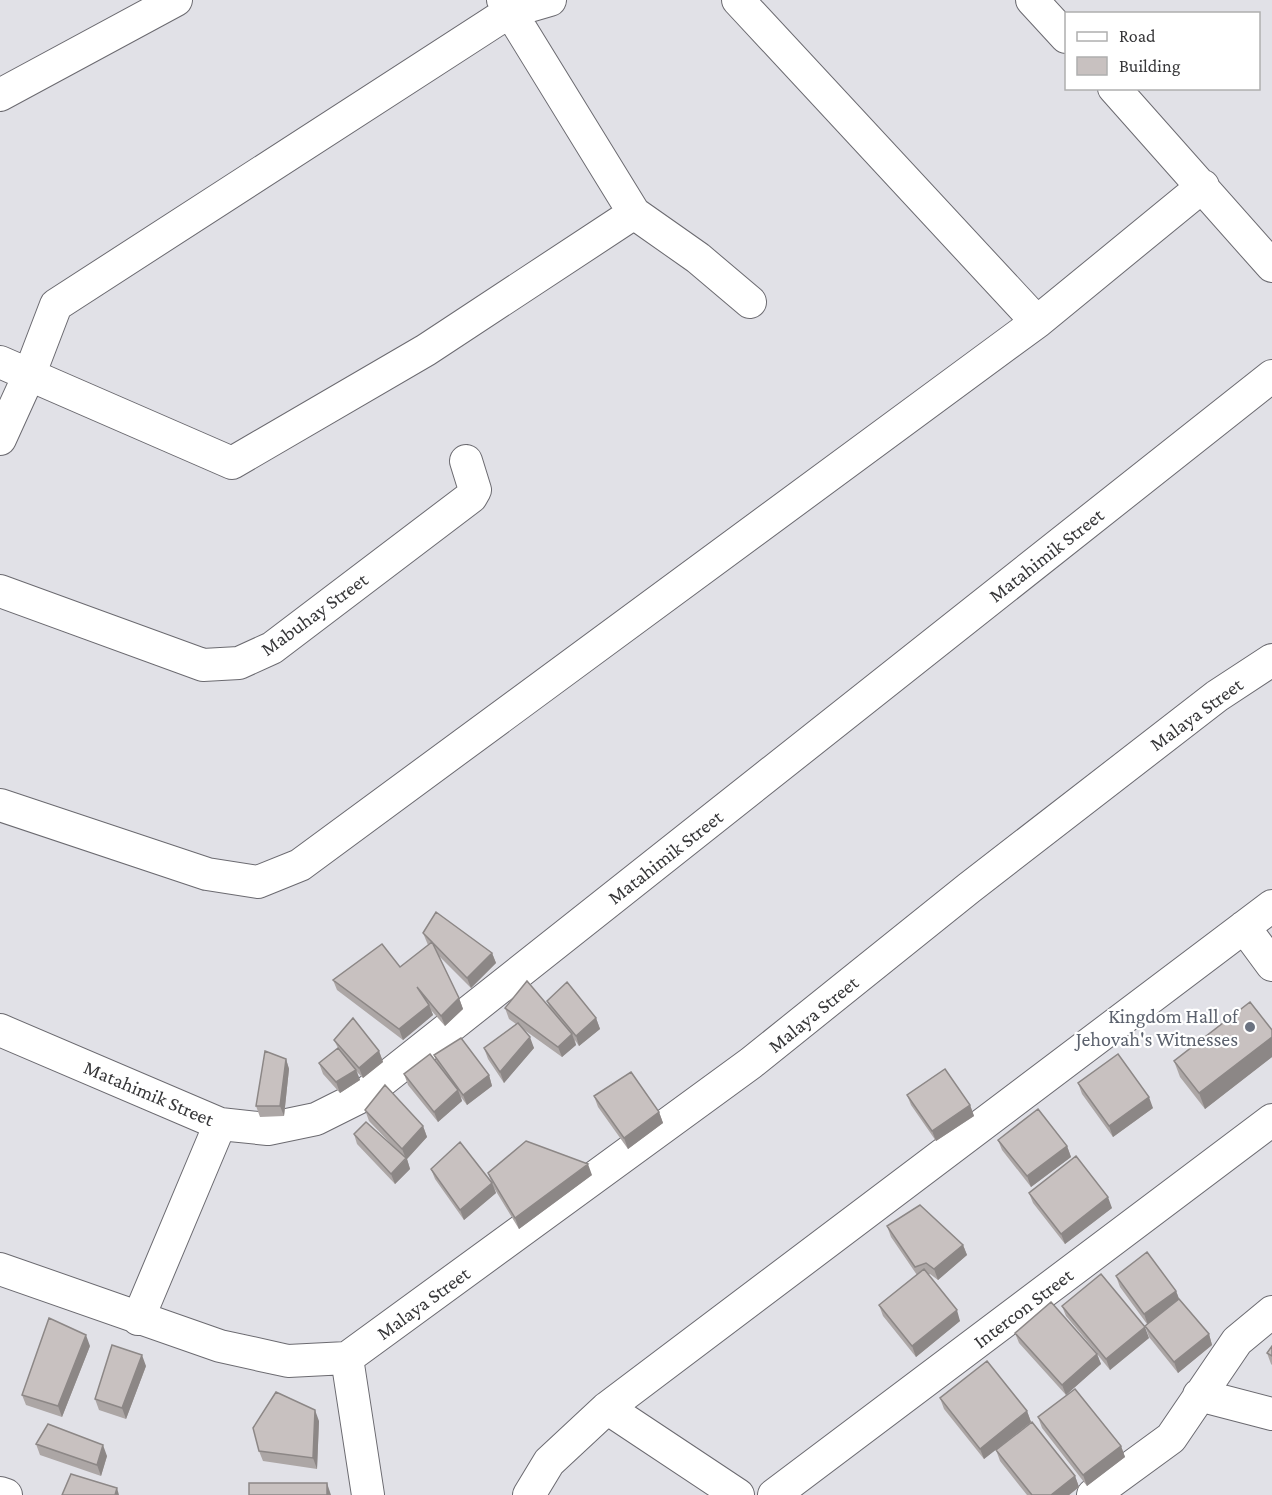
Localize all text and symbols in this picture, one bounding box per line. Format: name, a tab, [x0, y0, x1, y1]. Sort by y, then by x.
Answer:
legend	[1065, 12, 1260, 90]
text: Road	[1119, 26, 1156, 46]
text: Building	[1119, 56, 1181, 76]
street label: Matahimik Street	[984, 503, 1108, 606]
street label: Mabuhay Street	[256, 568, 373, 661]
street label: Malaya Street	[1145, 673, 1248, 756]
street label: Matahimik Street	[603, 805, 727, 908]
street label: Malaya Street	[764, 971, 863, 1058]
place label: Kingdom Hall of Jehovah's Witnesses	[1074, 1005, 1239, 1051]
marker: Kingdom Hall of Jehovah's Witnesses	[1243, 1020, 1257, 1034]
street label: Matahimik Street	[81, 1056, 218, 1130]
street label: Malaya Street	[372, 1262, 475, 1345]
street label: Intercon Street	[969, 1263, 1077, 1352]

